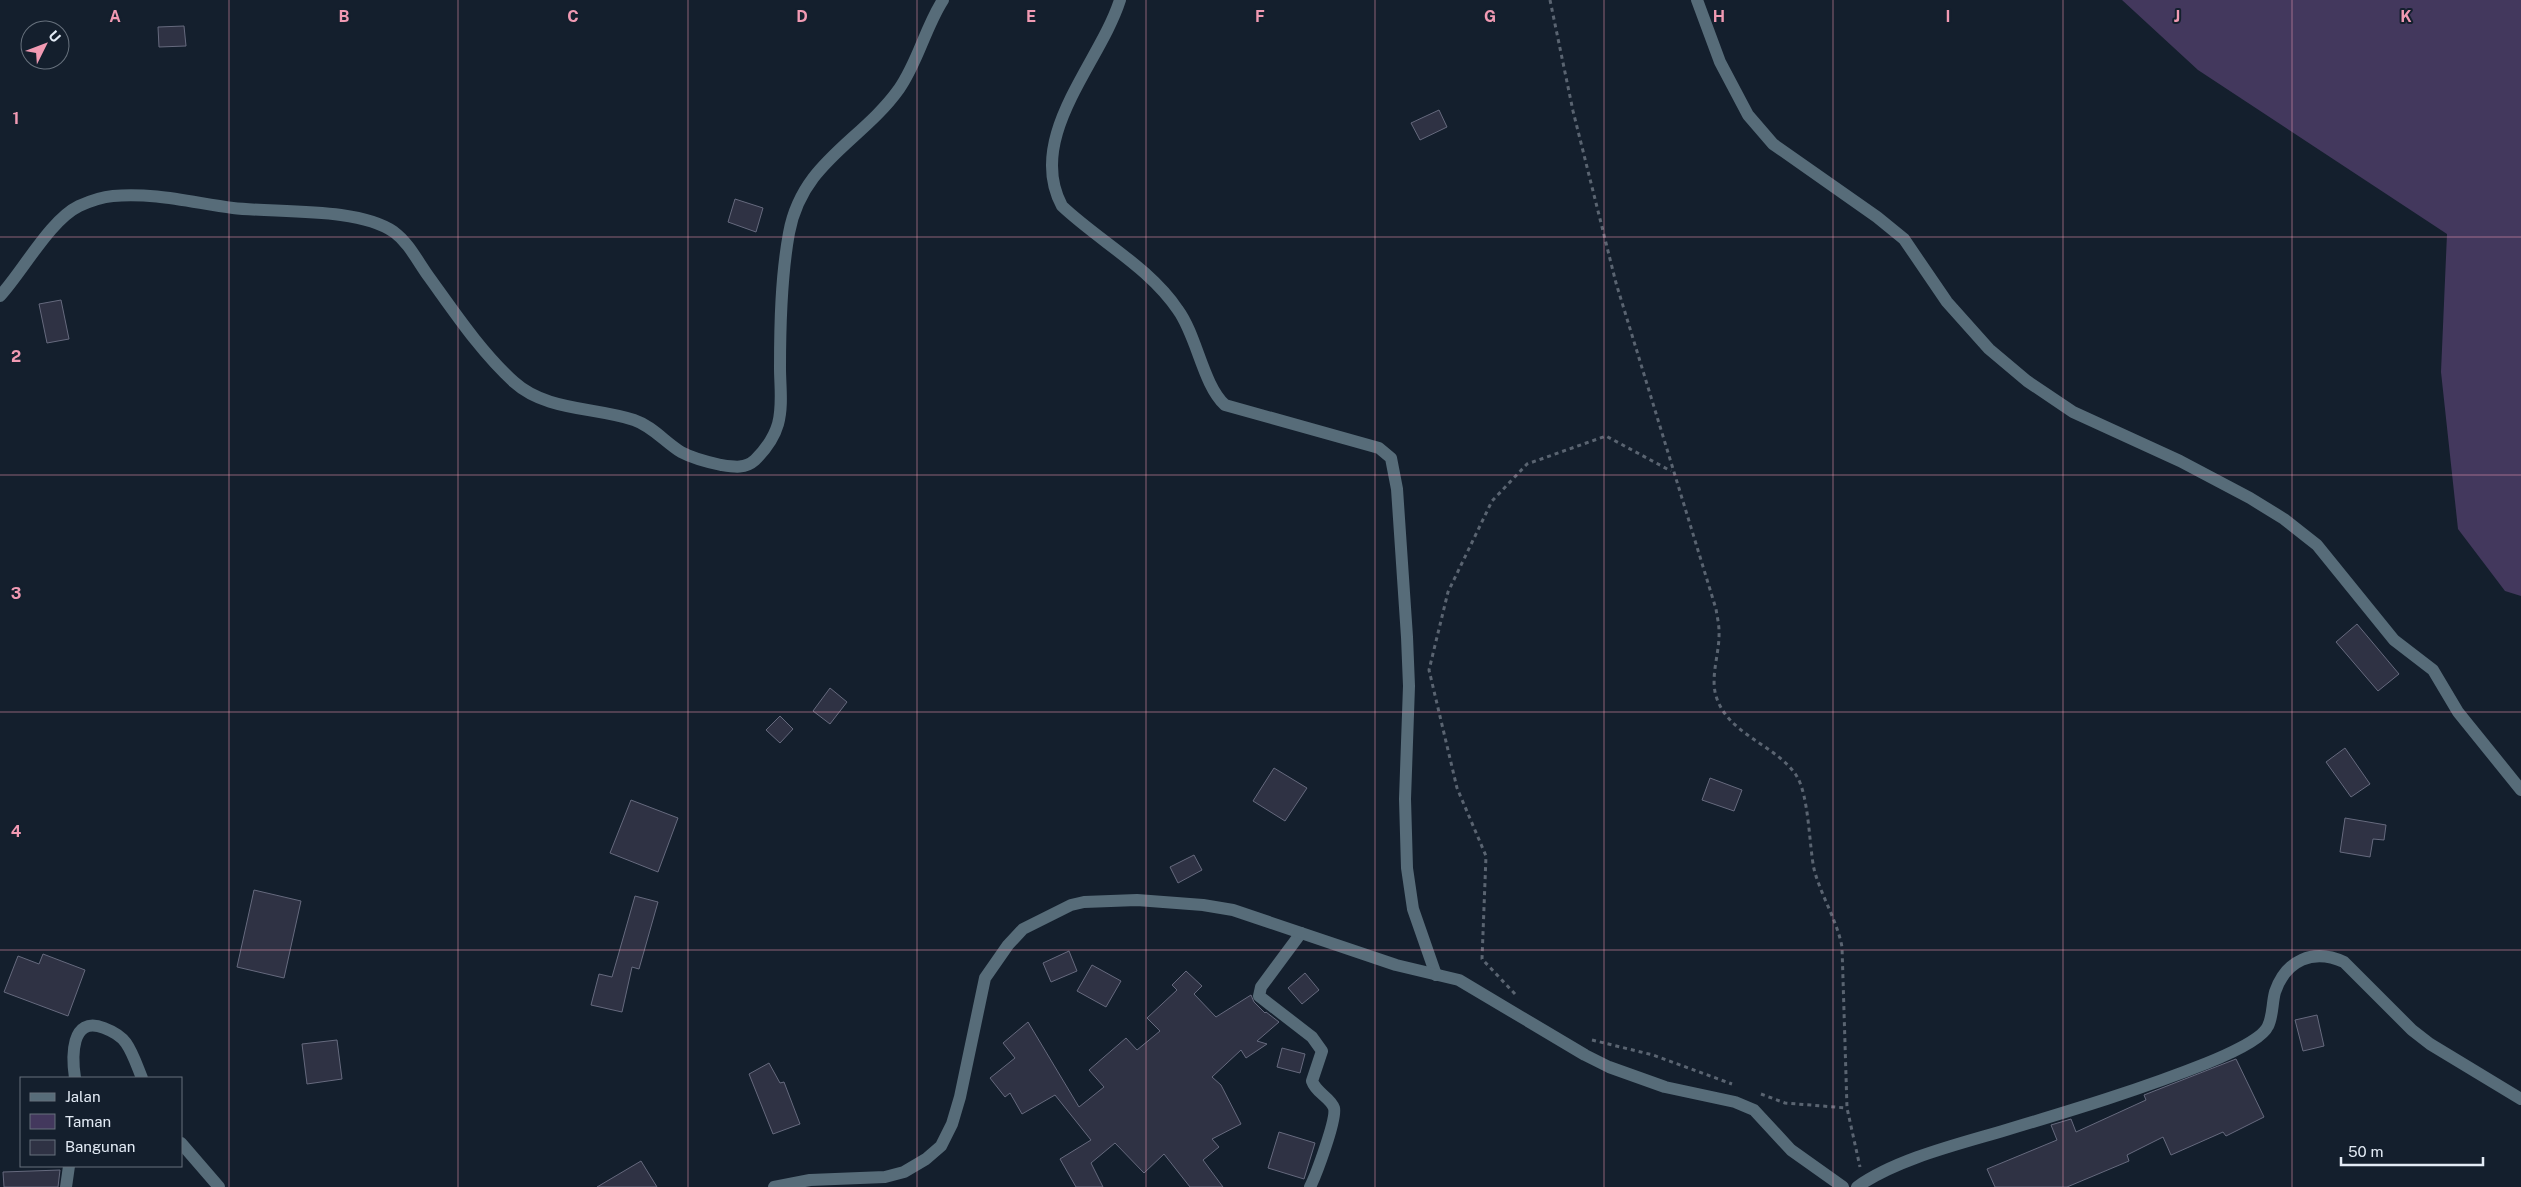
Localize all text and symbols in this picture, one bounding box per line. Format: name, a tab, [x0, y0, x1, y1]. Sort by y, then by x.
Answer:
text: A	[109, 7, 121, 26]
text: B	[339, 7, 350, 26]
text: C	[567, 7, 579, 26]
text: D	[796, 7, 808, 26]
text: E	[1026, 7, 1036, 26]
text: F	[1255, 7, 1265, 26]
text: G	[1484, 7, 1496, 26]
text: H	[1713, 7, 1725, 26]
text: I	[1946, 7, 1950, 26]
text: J	[2174, 7, 2180, 26]
text: K	[2400, 7, 2412, 26]
north arrow	[20, 20, 70, 70]
text: U	[45, 27, 64, 45]
text: 1	[13, 109, 19, 128]
text: 2	[11, 347, 21, 366]
text: 3	[11, 584, 21, 603]
text: 4	[11, 822, 22, 841]
legend	[20, 1077, 182, 1167]
text: Jalan	[65, 1088, 101, 1105]
text: Taman	[65, 1113, 111, 1130]
scale bar	[2341, 1134, 2484, 1166]
text: Bangunan	[65, 1138, 136, 1155]
text: 50 m	[2348, 1143, 2383, 1160]

